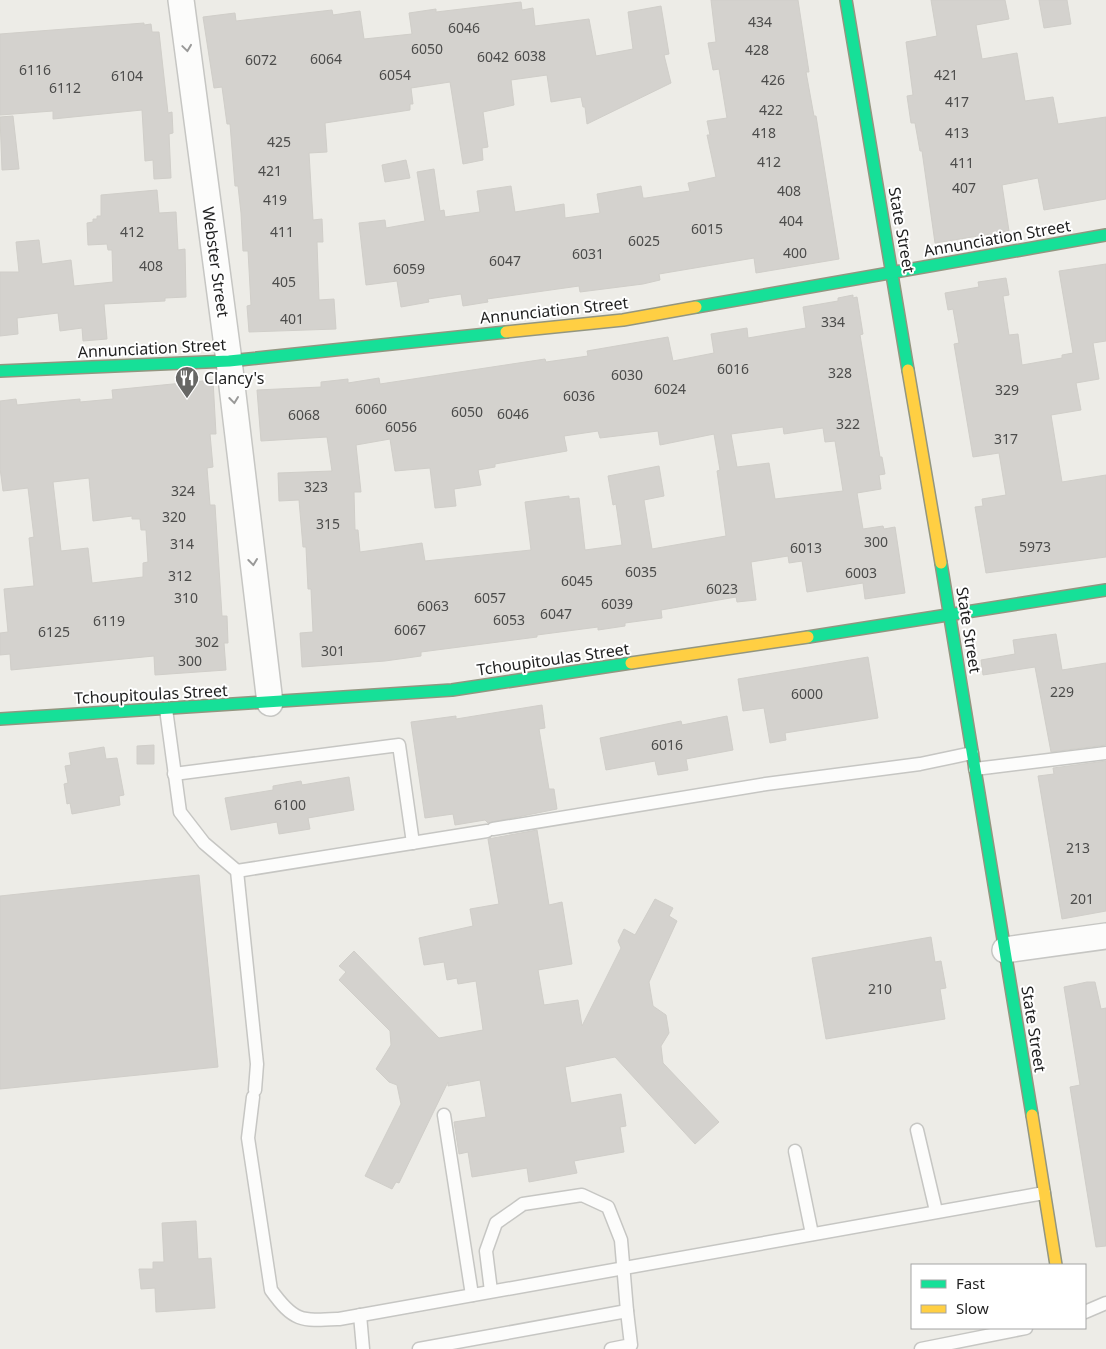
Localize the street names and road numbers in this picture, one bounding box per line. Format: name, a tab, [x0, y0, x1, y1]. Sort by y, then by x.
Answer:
street label: State Street	[884, 185, 920, 275]
street label: Webster Street	[197, 205, 235, 319]
street label: Annunciation Street	[922, 214, 1072, 262]
street label: Annunciation Street	[479, 291, 629, 329]
street label: Annunciation Street	[77, 333, 227, 363]
street label: State Street	[951, 585, 987, 675]
street label: Tchoupitoulas Street	[475, 637, 631, 681]
street label: Tchoupitoulas Street	[74, 679, 229, 709]
street label: State Street	[1016, 984, 1052, 1074]

